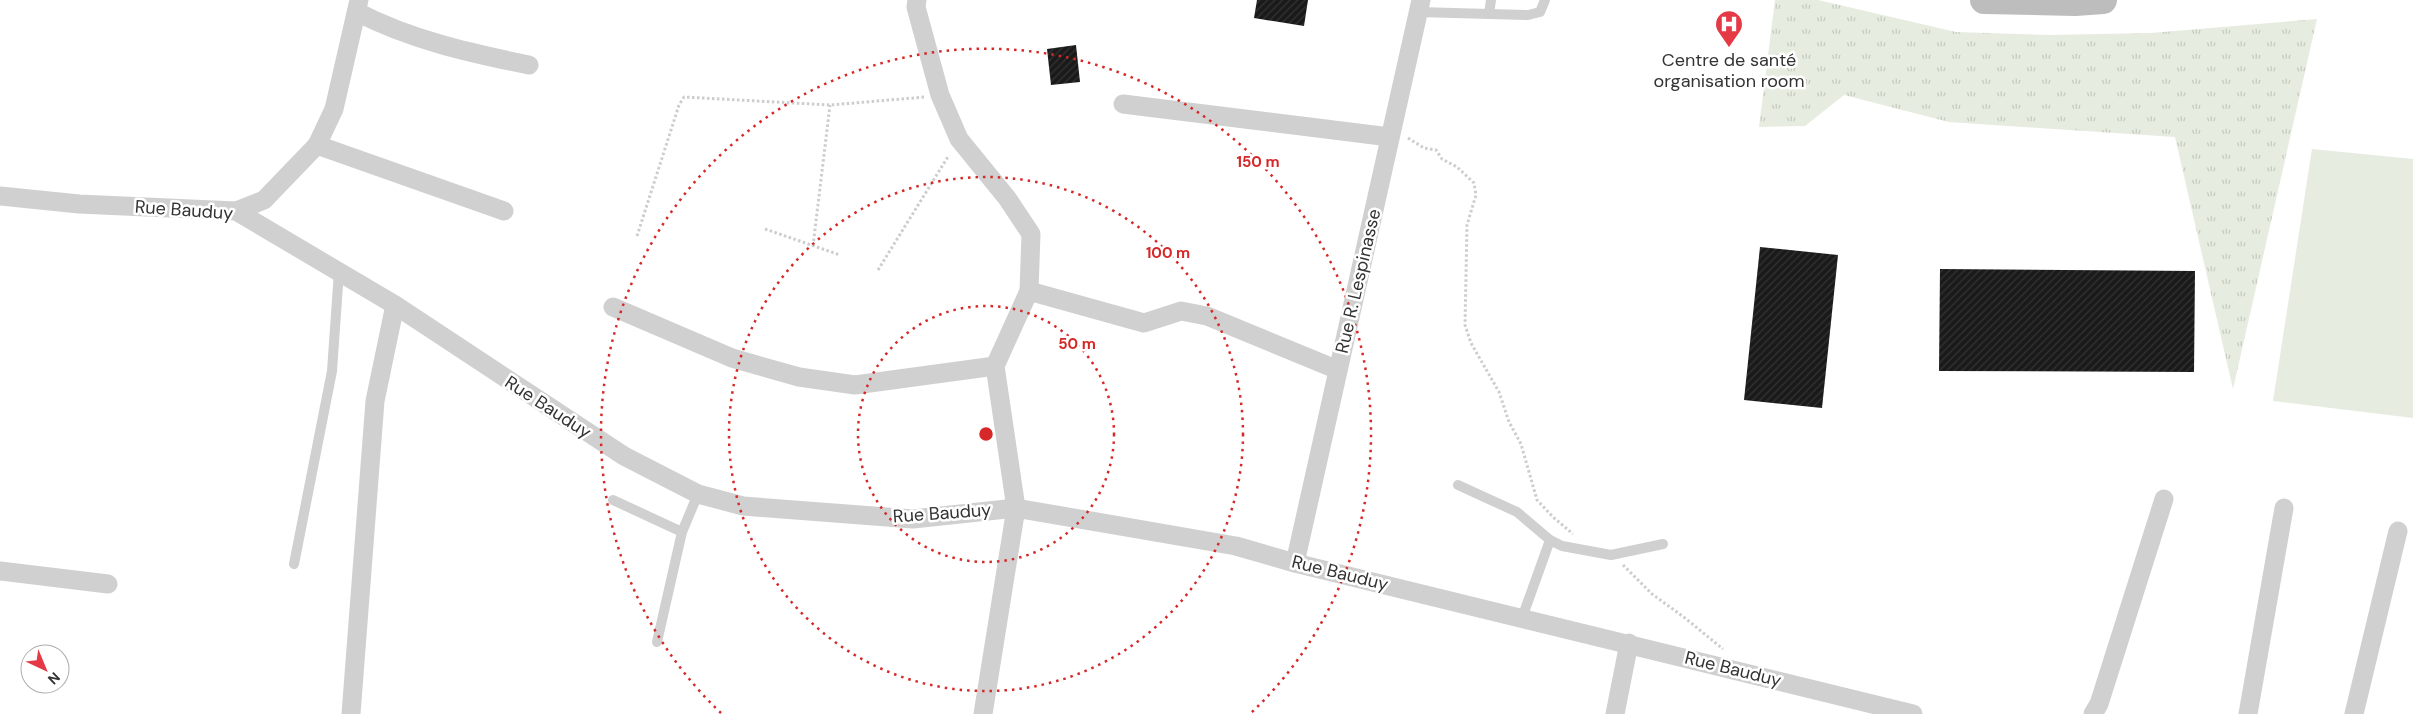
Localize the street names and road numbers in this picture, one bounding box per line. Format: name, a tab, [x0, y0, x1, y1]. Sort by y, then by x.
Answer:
street label: Rue Bauduy	[134, 195, 234, 225]
street label: Rue R. Lespinasse	[1330, 206, 1386, 356]
street label: Rue Bauduy	[500, 370, 596, 444]
street label: Rue Bauduy	[892, 498, 992, 528]
street label: Rue Bauduy	[1289, 549, 1391, 597]
street label: Rue Bauduy	[1682, 645, 1784, 693]

